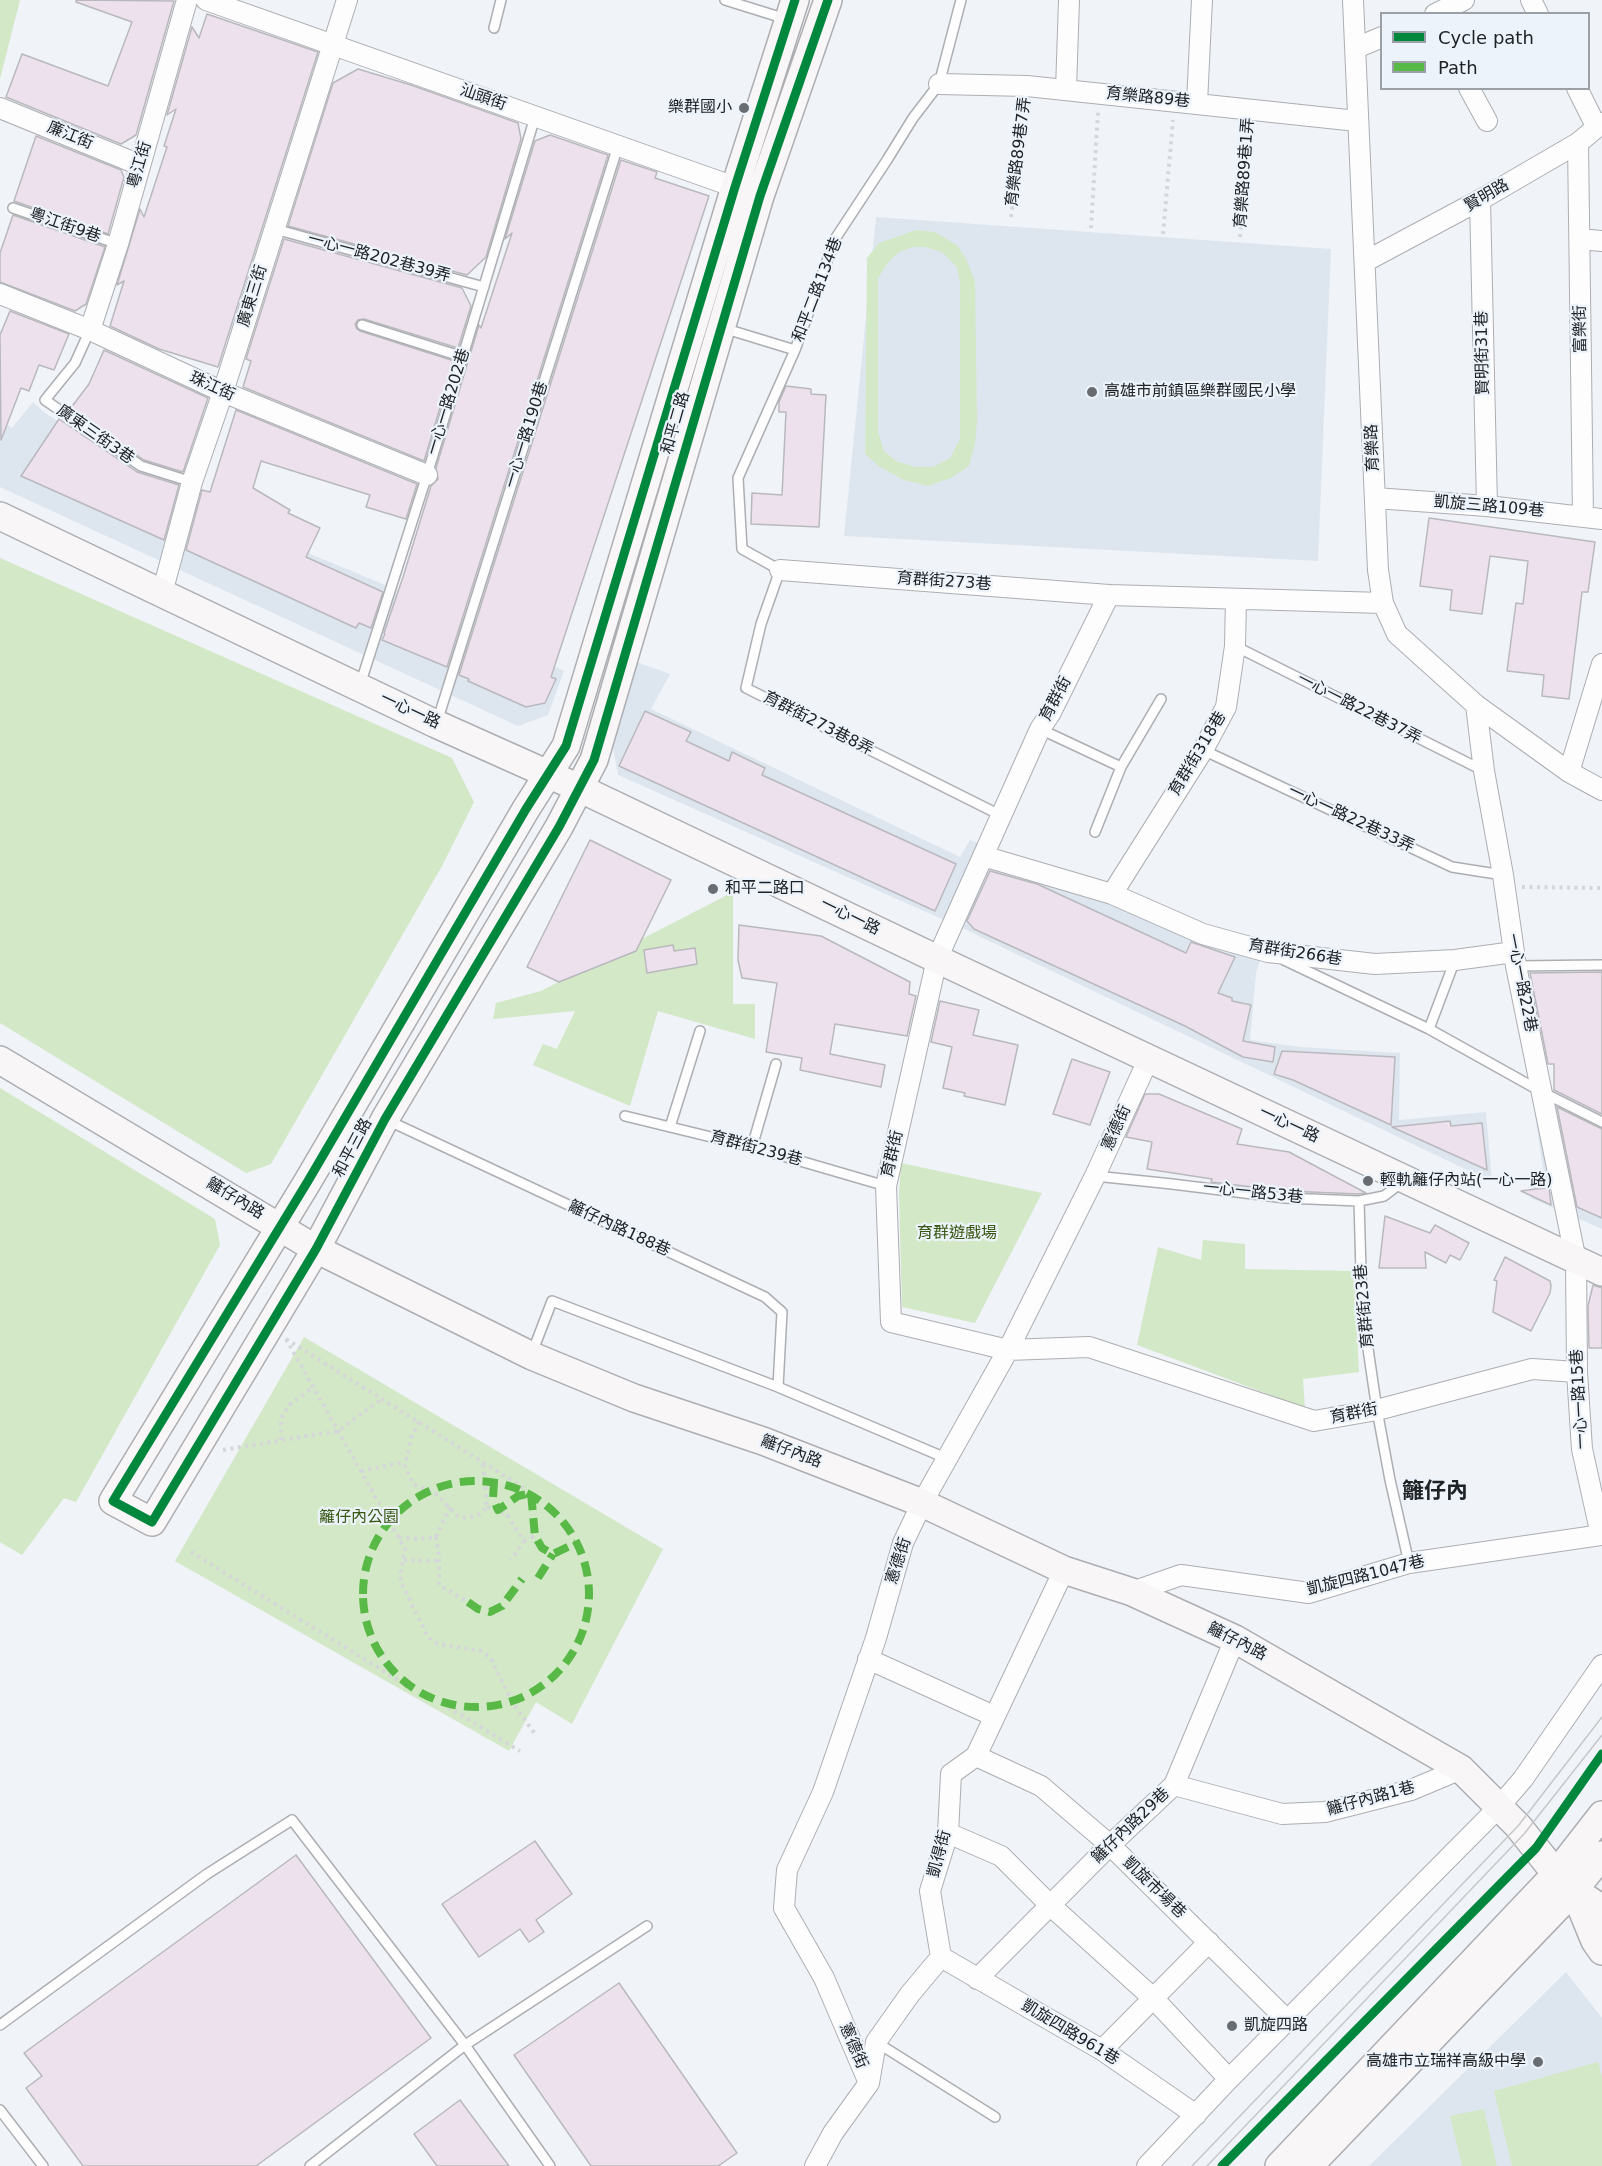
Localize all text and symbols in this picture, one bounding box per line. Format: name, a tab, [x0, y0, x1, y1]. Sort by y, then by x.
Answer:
legend	[1380, 12, 1590, 90]
text: Cycle path	[1438, 27, 1534, 48]
text: Path	[1438, 57, 1478, 78]
street label: 汕頭街	[457, 81, 509, 115]
street label: 育樂路89巷	[1105, 84, 1191, 112]
street label: 育樂路89巷7弄	[1003, 96, 1035, 208]
place label: 樂群國小	[668, 98, 732, 118]
marker: 樂群國小	[737, 101, 751, 115]
street label: 育樂路89巷1弄	[1232, 117, 1258, 229]
street label: 廉江街	[44, 118, 96, 154]
street label: 粵江街	[124, 139, 156, 191]
street label: 賢明路	[1461, 176, 1513, 216]
street label: 粵江街9巷	[27, 205, 103, 247]
street label: 一心一路202巷39弄	[306, 230, 452, 286]
street label: 和平二路134巷	[789, 235, 847, 345]
street label: 廣東三街	[234, 263, 272, 329]
street label: 富樂街	[1571, 305, 1591, 353]
street label: 賢明街31巷	[1473, 311, 1493, 395]
street label: 一心一路202巷	[424, 346, 474, 458]
street label: 珠江街	[186, 368, 238, 406]
street label: 一心一路190巷	[502, 379, 552, 491]
place label: 高雄市前鎮區樂群國民小學	[1104, 382, 1296, 402]
marker: 高雄市前鎮區樂群國民小學	[1085, 385, 1099, 399]
street label: 和平二路	[658, 390, 694, 456]
street label: 廣東三街3巷	[53, 401, 137, 469]
street label: 育樂路	[1363, 424, 1383, 472]
street label: 凱旋三路109巷	[1433, 493, 1545, 521]
street label: 育群街273巷	[896, 569, 992, 595]
street label: 一心一路22巷37弄	[1294, 669, 1424, 749]
street label: 育群街	[1036, 673, 1076, 725]
street label: 育群街273巷8弄	[760, 688, 876, 760]
street label: 一心一路	[377, 689, 443, 733]
street label: 育群街318巷	[1165, 709, 1231, 799]
street label: 一心一路22巷33弄	[1285, 781, 1417, 857]
place label: 和平二路口	[725, 879, 805, 899]
marker: 和平二路口	[706, 882, 720, 896]
street label: 一心一路	[817, 894, 883, 940]
street label: 一心一路22巷	[1502, 932, 1540, 1034]
street label: 育群街266巷	[1247, 936, 1343, 970]
street label: 憲德街	[1098, 1102, 1136, 1154]
street label: 一心一路	[1256, 1103, 1322, 1147]
street label: 和平三路	[330, 1115, 376, 1181]
street label: 育群街239巷	[708, 1127, 804, 1171]
street label: 育群街	[878, 1128, 908, 1180]
place label: 輕軌籬仔內站(一心一路)	[1380, 1171, 1552, 1191]
street label: 籬仔內路	[203, 1174, 267, 1224]
marker: 輕軌籬仔內站(一心一路)	[1361, 1174, 1375, 1188]
street label: 一心一路53巷	[1202, 1178, 1304, 1208]
street label: 籬仔內路188巷	[565, 1197, 673, 1261]
park label: 育群遊戲場	[917, 1224, 997, 1244]
street label: 育群街23巷	[1352, 1263, 1378, 1349]
street label: 一心一路15巷	[1568, 1348, 1592, 1450]
street label: 育群街	[1329, 1400, 1379, 1428]
street label: 籬仔內路	[758, 1432, 824, 1472]
district label: 籬仔內	[1402, 1479, 1468, 1505]
park label: 籬仔內公園	[319, 1508, 399, 1528]
street label: 憲德街	[882, 1535, 916, 1587]
street label: 凱旋四路1047巷	[1305, 1552, 1427, 1600]
street label: 籬仔內路	[1204, 1619, 1270, 1665]
street label: 籬仔內路1巷	[1325, 1778, 1417, 1820]
street label: 籬仔內路29巷	[1088, 1784, 1174, 1868]
street label: 凱得街	[925, 1828, 955, 1880]
street label: 凱旋市場巷	[1119, 1853, 1189, 1923]
street label: 凱旋四路961巷	[1018, 1996, 1122, 2070]
place label: 凱旋四路	[1244, 2016, 1308, 2036]
marker: 凱旋四路	[1225, 2019, 1239, 2033]
street label: 憲德街	[835, 2020, 871, 2072]
place label: 高雄市立瑞祥高級中學	[1366, 2052, 1526, 2072]
marker: 高雄市立瑞祥高級中學	[1531, 2055, 1545, 2069]

